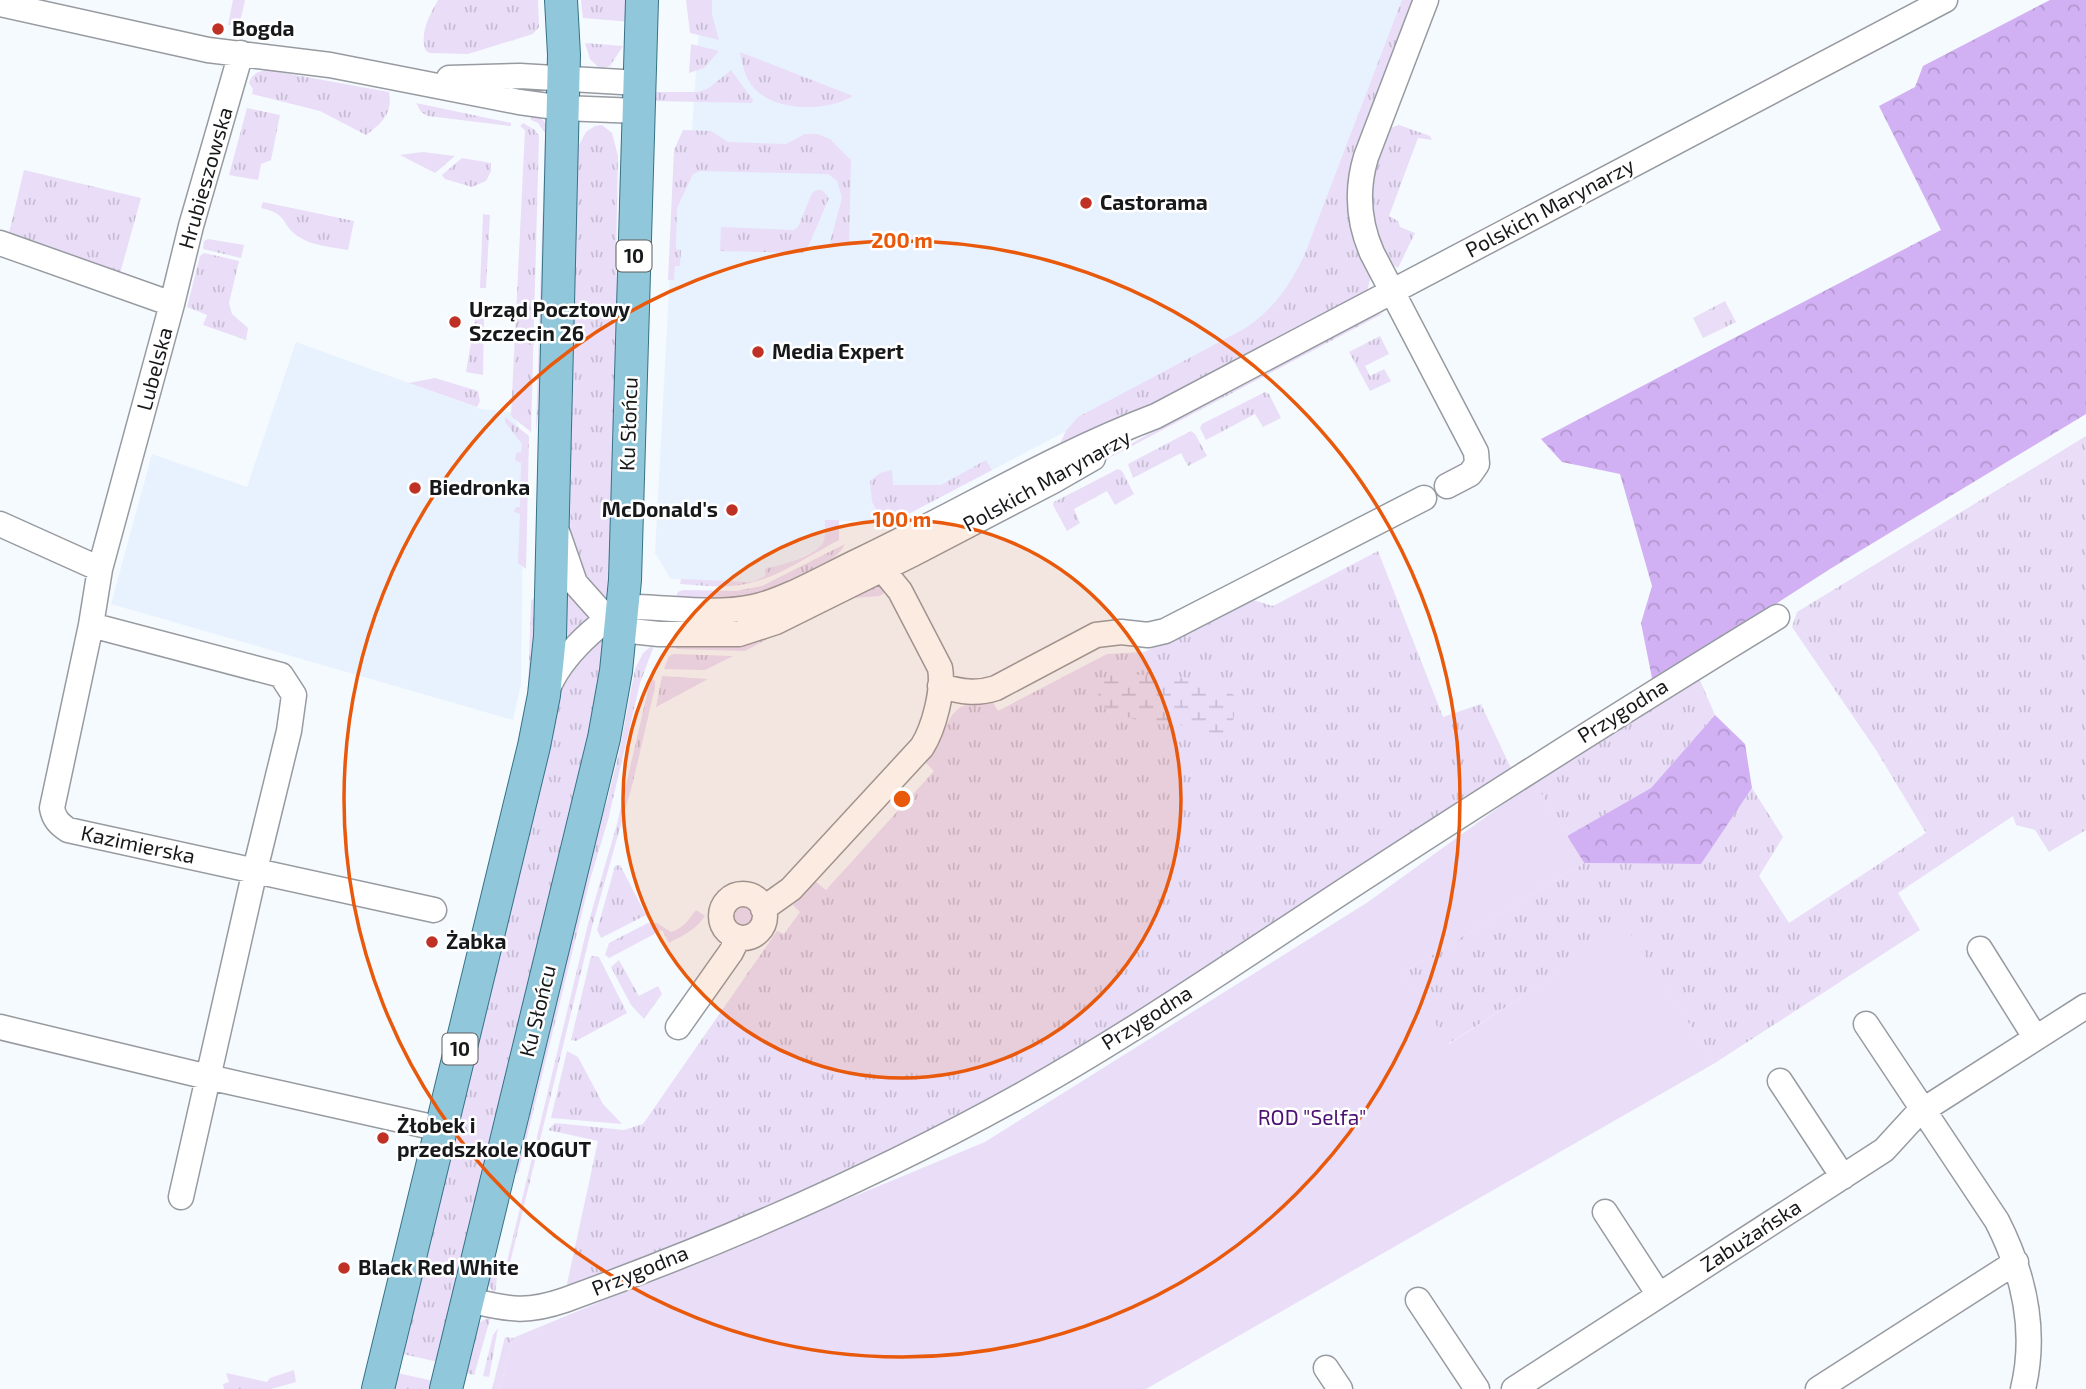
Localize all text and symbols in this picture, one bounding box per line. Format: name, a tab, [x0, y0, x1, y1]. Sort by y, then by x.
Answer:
place label: Bogda	[232, 15, 294, 40]
marker: Bogda	[210, 21, 226, 37]
street label: Hrubieszowska	[172, 104, 237, 251]
street label: Polskich Marynarzy	[1461, 152, 1638, 262]
place label: Castorama	[1100, 189, 1208, 214]
marker: Castorama	[1078, 195, 1094, 211]
text: 200 m	[871, 227, 933, 252]
road number: 10	[616, 240, 652, 272]
place label: Urząd Pocztowy Szczecin 26	[469, 296, 630, 345]
marker: Urząd Pocztowy Szczecin 26	[447, 314, 463, 330]
street label: Lubelska	[130, 324, 177, 413]
place label: Media Expert	[772, 338, 904, 363]
marker: Media Expert	[750, 344, 766, 360]
street label: Ku Słońcu	[613, 377, 642, 471]
street label: Polskich Marynarzy	[958, 423, 1134, 536]
place label: Biedronka	[429, 474, 530, 499]
marker: Biedronka	[407, 480, 423, 496]
place label: McDonald's	[602, 496, 718, 521]
marker: McDonald's	[724, 502, 740, 518]
text: 100 m	[873, 506, 931, 531]
street label: Przygodna	[1572, 672, 1672, 747]
centre of rings	[890, 787, 914, 811]
street label: Kazimierska	[79, 819, 198, 868]
place label: Żabka	[446, 928, 506, 953]
marker: Żabka	[424, 934, 440, 950]
street label: Ku Słońcu	[513, 962, 560, 1059]
street label: Przygodna	[1096, 979, 1196, 1054]
road number: 10	[442, 1034, 477, 1064]
park label: ROD "Selfa"	[1258, 1104, 1366, 1129]
place label: Żłobek i przedszkole KOGUT	[397, 1112, 591, 1161]
marker: Żłobek i przedszkole KOGUT	[375, 1130, 391, 1146]
street label: Zabużańska	[1695, 1193, 1805, 1276]
street label: Przygodna	[588, 1239, 691, 1300]
place label: Black Red White	[358, 1254, 519, 1279]
marker: Black Red White	[336, 1260, 352, 1276]

